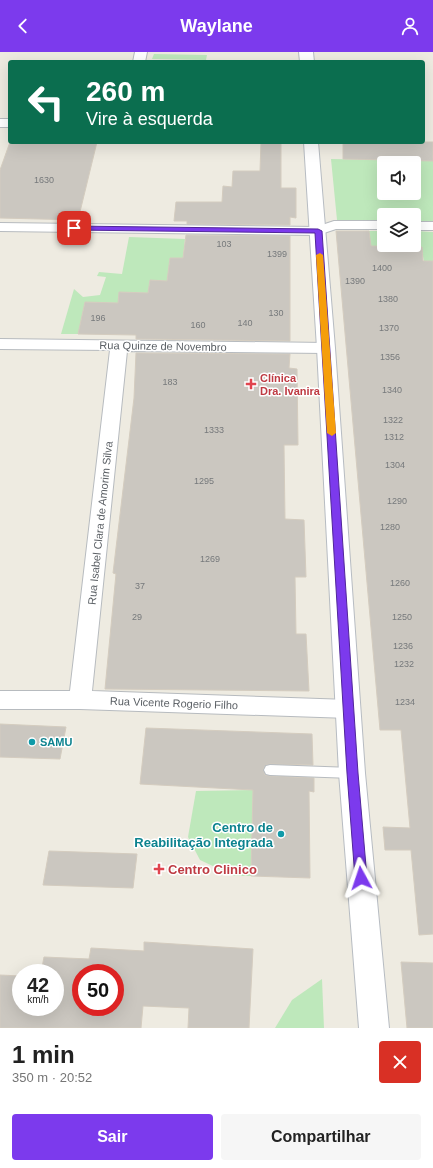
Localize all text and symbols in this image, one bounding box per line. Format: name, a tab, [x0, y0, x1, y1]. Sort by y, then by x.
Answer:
icon: back	[12, 15, 34, 37]
icon: person	[399, 15, 421, 37]
text: Waylane	[180, 16, 253, 36]
icon: left	[20, 76, 72, 128]
text: 260 m	[86, 76, 165, 107]
text: Vire à esquerda	[86, 109, 213, 129]
map controls	[377, 156, 421, 252]
button: sound	[377, 156, 421, 200]
house number: 1630	[34, 175, 54, 185]
button: layers	[377, 208, 421, 252]
pin	[57, 211, 91, 245]
icon: arrive	[63, 217, 85, 239]
house number: 103	[216, 239, 232, 249]
house number: 1399	[267, 249, 287, 259]
house number: 1400	[372, 263, 392, 273]
house number: 1390	[345, 276, 365, 286]
house number: 1380	[378, 294, 398, 304]
house number: 130	[268, 308, 284, 318]
house number: 196	[90, 313, 106, 323]
house number: 140	[237, 318, 253, 328]
house number: 160	[190, 320, 206, 330]
house number: 1370	[379, 323, 399, 333]
street label: Rua Quinze de Novembro	[99, 339, 227, 353]
house number: 1356	[380, 352, 400, 362]
place label: Clínica Dra. Ivanira	[260, 372, 321, 397]
house number: 183	[162, 377, 178, 387]
marker: Clínica Dra. Ivanira	[245, 378, 257, 390]
house number: 1340	[382, 385, 402, 395]
house number: 1322	[383, 415, 403, 425]
house number: 1333	[204, 425, 224, 435]
house number: 1312	[384, 432, 404, 442]
street label: Rua Isabel Clara de Amorim Silva	[85, 440, 115, 605]
house number: 1304	[385, 460, 405, 470]
house number: 1295	[194, 476, 214, 486]
house number: 1290	[387, 496, 407, 506]
house number: 1280	[380, 522, 400, 532]
house number: 1269	[200, 554, 220, 564]
house number: 1260	[390, 578, 410, 588]
house number: 37	[135, 581, 145, 591]
house number: 29	[132, 612, 142, 622]
house number: 1250	[392, 612, 412, 622]
house number: 1236	[393, 641, 413, 651]
house number: 1232	[394, 659, 414, 669]
street label: Rua Vicente Rogerio Filho	[110, 695, 238, 711]
house number: 1234	[395, 697, 415, 707]
place label: SAMU	[40, 736, 72, 748]
marker: SAMU	[27, 737, 37, 747]
place label: Centro de Reabilitação Integrada	[134, 820, 274, 850]
marker: Centro de Reabilitação Integrada	[276, 829, 286, 839]
position arrow	[340, 857, 382, 899]
place label: Centro Clinico	[168, 862, 257, 877]
marker: Centro Clinico	[153, 863, 165, 875]
speed limit sign: 50	[72, 964, 124, 1016]
text: 42	[27, 974, 49, 996]
text: km/h	[27, 994, 49, 1005]
text: 1 min	[12, 1041, 75, 1068]
button: close	[379, 1041, 421, 1083]
text: 350 m · 20:52	[12, 1070, 92, 1085]
button: Sair	[12, 1114, 213, 1160]
button: Compartilhar	[221, 1114, 421, 1160]

